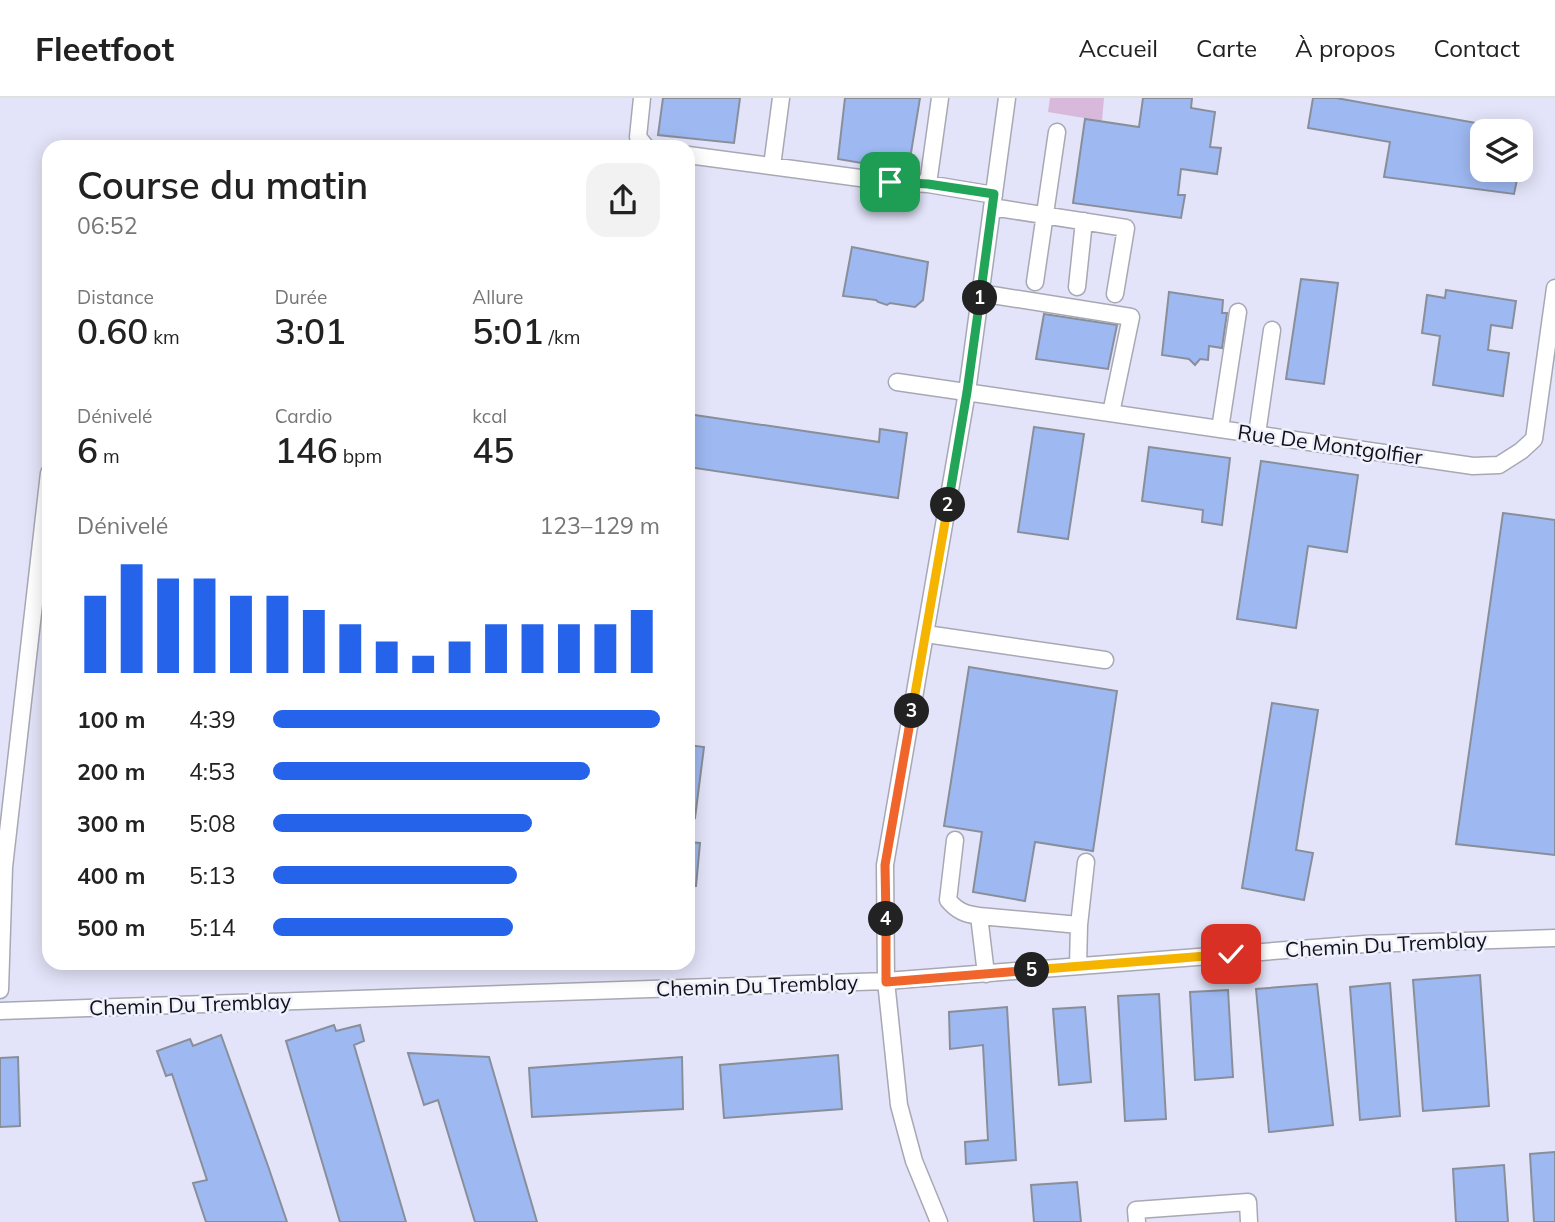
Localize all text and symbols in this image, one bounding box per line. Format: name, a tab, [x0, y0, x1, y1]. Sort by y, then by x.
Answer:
text: Fleetfoot	[35, 28, 174, 69]
text: Accueil	[1079, 33, 1158, 63]
text: Carte	[1196, 33, 1257, 63]
text: À propos	[1295, 33, 1396, 63]
text: Contact	[1434, 33, 1520, 63]
map controls	[1470, 119, 1533, 182]
button: layers	[1470, 119, 1533, 182]
pin	[860, 152, 920, 212]
text: Course du matin	[77, 161, 368, 209]
button: share	[586, 163, 660, 237]
icon: arrive	[871, 163, 909, 201]
text: 06:52	[77, 211, 137, 240]
pin: 1	[962, 280, 998, 316]
text: Distance	[77, 285, 154, 309]
text: Durée	[275, 285, 327, 309]
text: Allure	[472, 285, 523, 309]
text: 1	[974, 285, 985, 309]
text: 0.60	[77, 309, 148, 353]
text: 3:01	[275, 309, 346, 353]
text: 5:01	[472, 309, 544, 353]
text: km	[148, 325, 180, 349]
text: /km	[544, 325, 580, 349]
text: Dénivelé	[77, 404, 152, 428]
text: Cardio	[275, 404, 332, 428]
text: kcal	[472, 404, 507, 428]
street label: Rue De Montgolfier	[1236, 418, 1425, 470]
text: 6	[77, 428, 98, 472]
text: 146	[275, 428, 338, 472]
text: 45	[472, 428, 514, 472]
text: m	[98, 444, 120, 468]
text: bpm	[338, 444, 382, 468]
pin: 2	[930, 488, 965, 522]
text: 2	[942, 492, 953, 516]
text: Dénivelé	[77, 511, 168, 540]
text: 123–129 m	[539, 511, 660, 540]
pin: 3	[894, 694, 930, 728]
text: 3	[906, 698, 917, 722]
text: 100 m	[77, 705, 145, 734]
text: 4:39	[189, 705, 236, 734]
text: 200 m	[77, 757, 145, 786]
text: 4:53	[189, 757, 236, 786]
text: 300 m	[77, 809, 145, 838]
text: 5:08	[189, 809, 236, 838]
text: 400 m	[77, 861, 145, 890]
text: 5:13	[189, 861, 236, 890]
pin: 4	[868, 902, 903, 936]
text: 4	[880, 906, 891, 930]
text: 500 m	[77, 913, 145, 942]
text: 5:14	[189, 913, 236, 942]
pin	[1201, 924, 1261, 984]
street label: Chemin Du Tremblay	[1284, 926, 1488, 962]
icon: check	[1212, 935, 1250, 973]
pin: 5	[1014, 952, 1050, 988]
text: 5	[1026, 957, 1037, 981]
street label: Chemin Du Tremblay	[655, 968, 858, 1002]
street label: Chemin Du Tremblay	[88, 987, 291, 1021]

